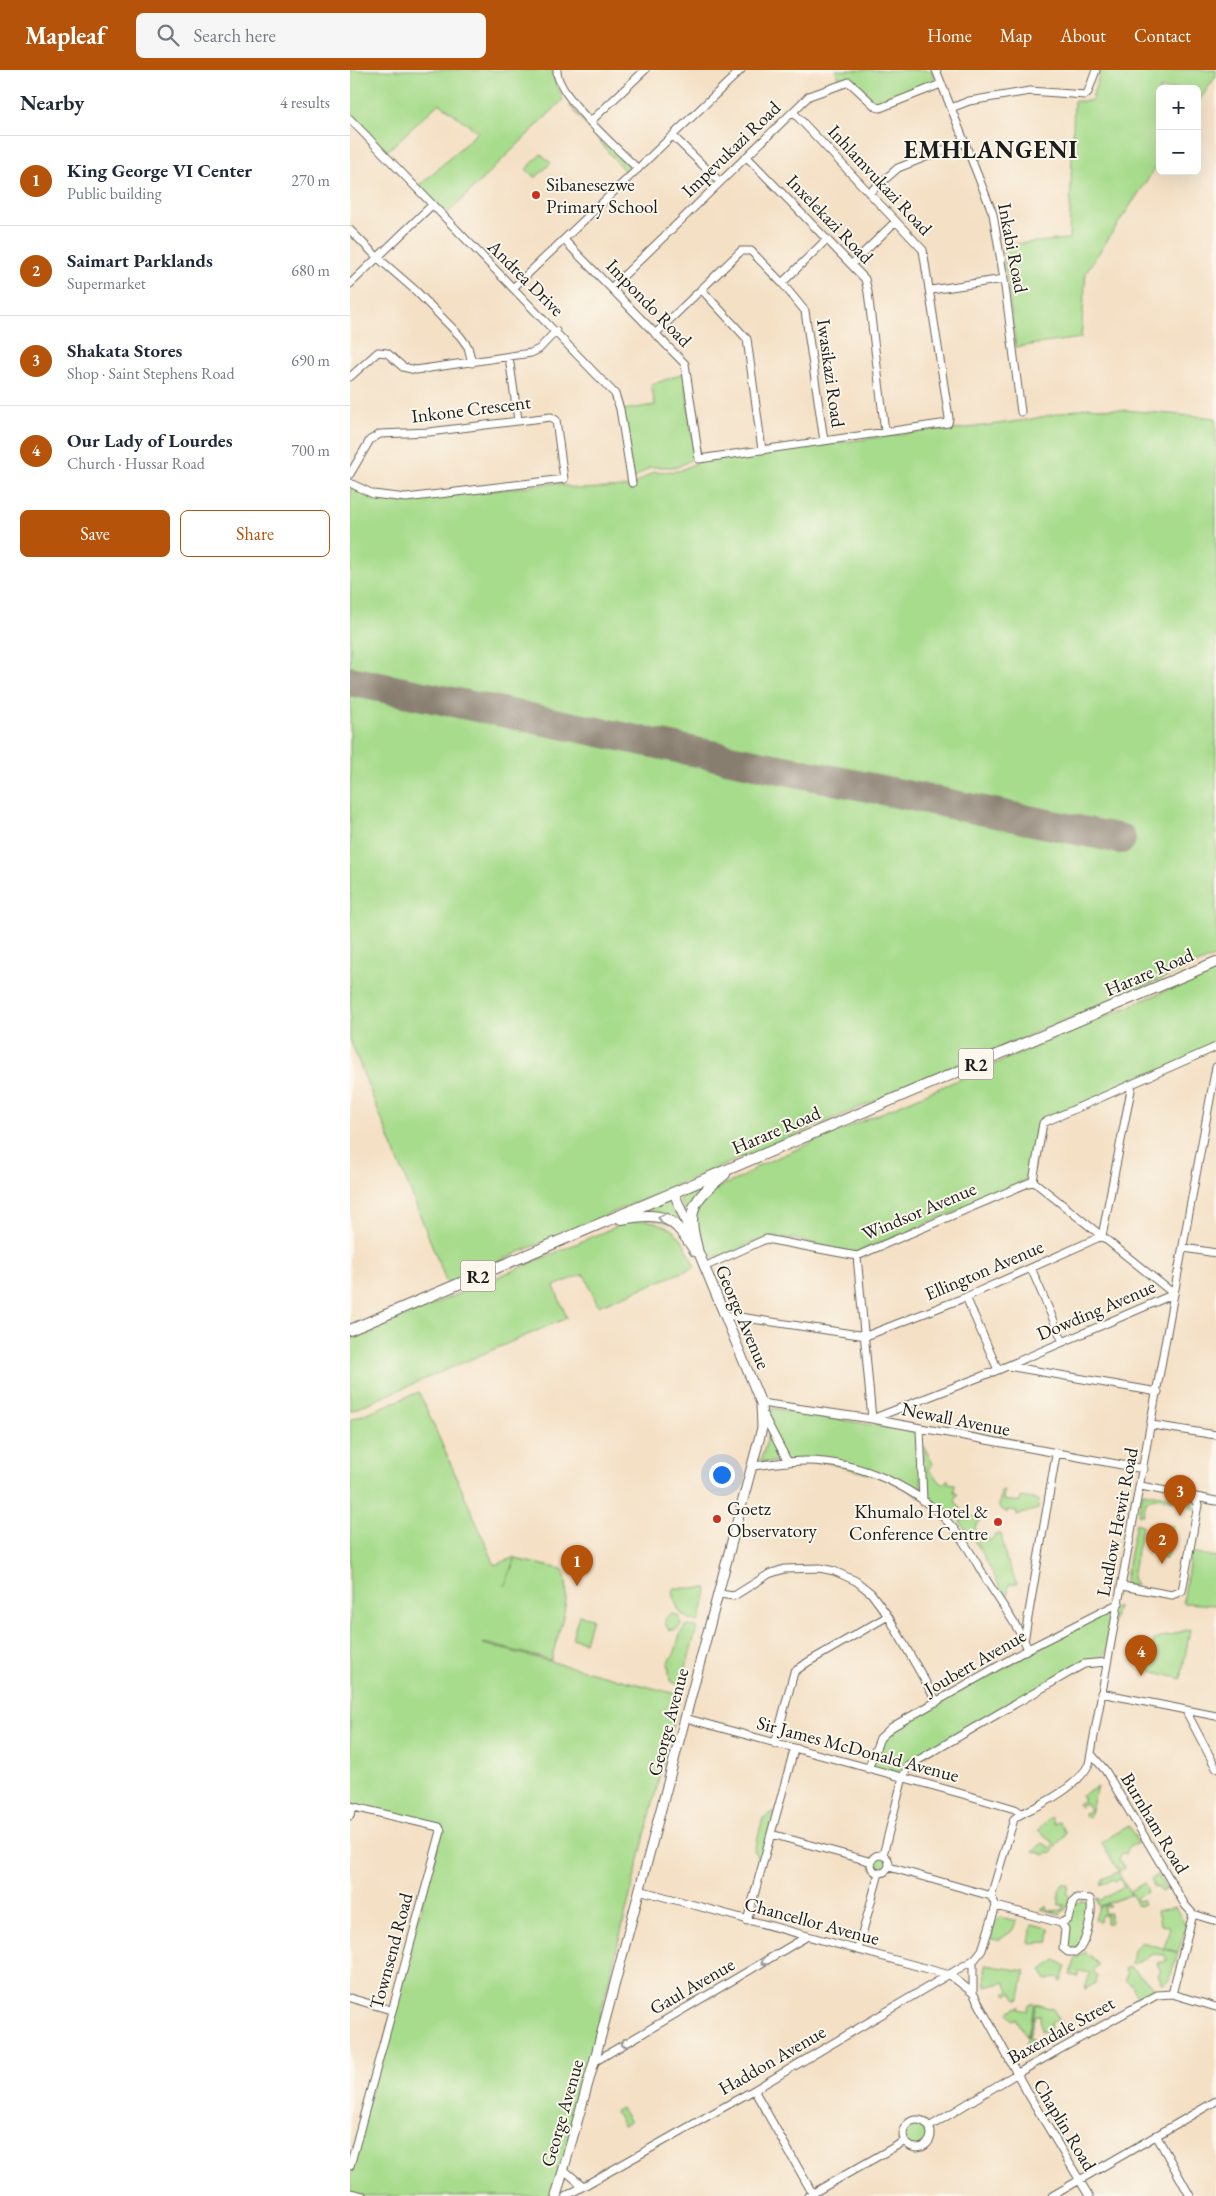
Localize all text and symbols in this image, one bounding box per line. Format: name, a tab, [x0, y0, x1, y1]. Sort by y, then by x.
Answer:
search box	[136, 13, 486, 58]
text: Mapleaf	[25, 20, 106, 51]
icon: search	[154, 21, 182, 49]
text: Search here	[194, 23, 276, 48]
text: Home	[927, 24, 972, 47]
text: Map	[1000, 24, 1032, 47]
text: About	[1060, 24, 1106, 47]
text: Contact	[1134, 24, 1191, 47]
map controls	[1156, 85, 1201, 175]
button: +	[1156, 85, 1201, 130]
text: Nearby	[20, 89, 84, 116]
text: 4 results	[280, 92, 330, 113]
street label: Impevukazi Road	[676, 95, 786, 203]
street label: Inhlamvukazi Road	[822, 119, 938, 241]
button: −	[1156, 130, 1201, 175]
district label: EMHLANGENI	[904, 134, 1078, 165]
text: King George VI Center	[67, 158, 252, 183]
street label: Inxelekazi Road	[781, 169, 879, 269]
text: 1	[32, 170, 40, 191]
text: 270 m	[291, 170, 330, 191]
place label: Sibanesezwe Primary School	[546, 172, 658, 219]
text: Public building	[67, 183, 162, 204]
marker: Sibanesezwe Primary School	[530, 189, 542, 201]
street label: Inkabi Road	[992, 201, 1034, 295]
street label: Andrea Drive	[482, 234, 570, 322]
text: Saimart Parklands	[67, 248, 213, 273]
street label: Impondo Road	[601, 254, 698, 353]
text: 2	[32, 260, 40, 281]
text: 680 m	[291, 260, 330, 281]
text: Supermarket	[67, 273, 146, 294]
street label: Iwasikazi Road	[811, 317, 851, 429]
text: Shakata Stores	[67, 338, 182, 363]
text: 3	[32, 350, 40, 371]
text: 690 m	[291, 350, 330, 371]
text: Shop · Saint Stephens Road	[67, 363, 234, 384]
street label: Inkone Crescent	[410, 389, 532, 429]
text: Our Lady of Lourdes	[67, 428, 233, 453]
text: 4	[32, 440, 40, 461]
text: 700 m	[291, 440, 330, 461]
text: Church · Hussar Road	[67, 453, 205, 474]
button: Save	[20, 510, 170, 557]
button: Share	[180, 510, 330, 557]
street label: Harare Road	[1101, 942, 1198, 1002]
road number: R2	[958, 1049, 994, 1080]
street label: Harare Road	[728, 1100, 825, 1160]
street label: Windsor Avenue	[858, 1176, 980, 1246]
one-way arrow	[658, 1214, 666, 1224]
street label: Ellington Avenue	[921, 1234, 1047, 1306]
road number: R2	[460, 1260, 496, 1292]
street label: George Avenue	[710, 1261, 776, 1373]
street label: Dowding Avenue	[1033, 1274, 1159, 1346]
street label: Newall Avenue	[900, 1396, 1012, 1442]
street label: Ludlow Hewit Road	[1090, 1445, 1144, 1599]
your location	[709, 1462, 735, 1488]
pin: 3	[1164, 1475, 1196, 1516]
place label: Goetz Observatory	[727, 1496, 818, 1543]
place label: Khumalo Hotel & Conference Centre	[849, 1499, 988, 1546]
marker: Goetz Observatory	[711, 1513, 723, 1525]
marker: Khumalo Hotel & Conference Centre	[992, 1516, 1004, 1528]
pin: 2	[1146, 1523, 1178, 1564]
pin: 1	[561, 1545, 593, 1586]
street label: Joubert Avenue	[918, 1623, 1030, 1702]
pin: 4	[1125, 1635, 1157, 1676]
street label: George Avenue	[642, 1665, 694, 1779]
street label: Sir James McDonald Avenue	[754, 1710, 962, 1788]
street label: Burnham Road	[1115, 1768, 1195, 1878]
street label: Townsend Road	[363, 1890, 419, 2012]
street label: Chancellor Avenue	[742, 1891, 882, 1951]
street label: Gaul Avenue	[645, 1952, 739, 2020]
one-way arrow	[761, 1955, 770, 1965]
street label: Baxendale Street	[1003, 1990, 1119, 2070]
street label: Haddon Avenue	[714, 2019, 830, 2101]
one-way arrow	[621, 2038, 630, 2048]
street label: George Avenue	[535, 2056, 589, 2170]
street label: Chaplin Road	[1028, 2074, 1103, 2176]

